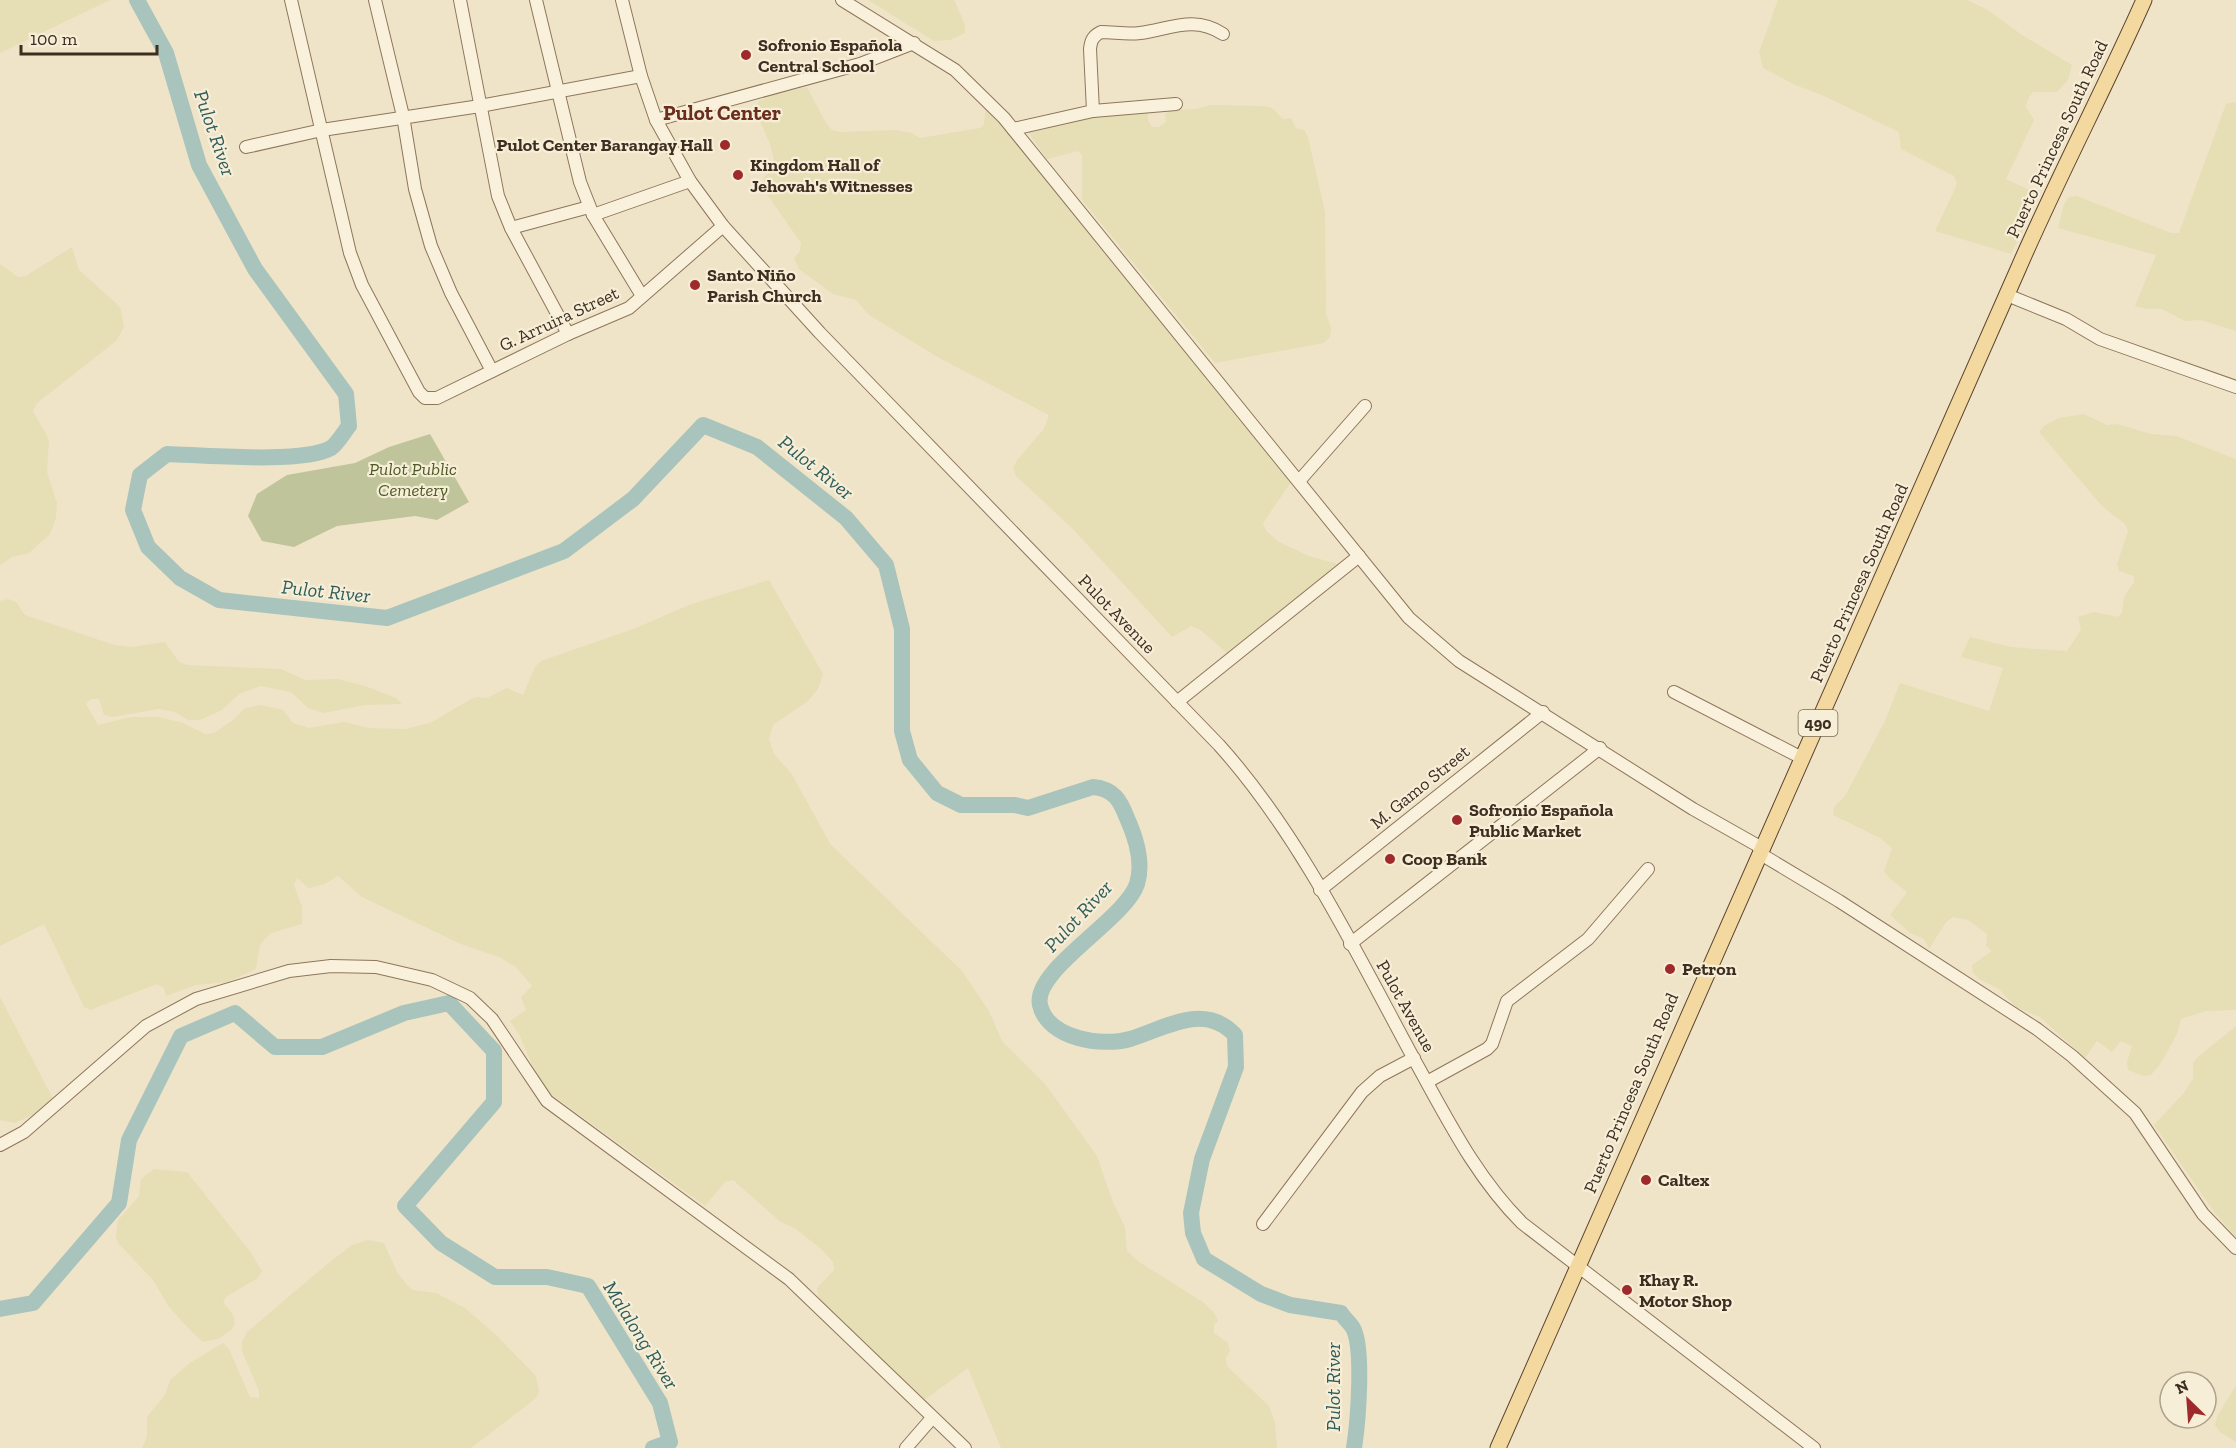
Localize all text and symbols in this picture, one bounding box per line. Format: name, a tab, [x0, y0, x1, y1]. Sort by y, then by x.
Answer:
scale bar	[21, 18, 158, 56]
text: 100 m	[30, 28, 78, 50]
place label: Sofronio Española Central School	[758, 34, 902, 77]
street label: Puerto Princesa South Road	[2002, 37, 2113, 241]
marker: Sofronio Española Central School	[739, 48, 753, 62]
water label: Pulot River	[189, 87, 241, 179]
district label: Pulot Center	[663, 100, 781, 125]
place label: Pulot Center Barangay Hall	[496, 134, 713, 156]
marker: Pulot Center Barangay Hall	[718, 138, 732, 152]
place label: Kingdom Hall of Jehovah's Witnesses	[750, 154, 913, 197]
marker: Kingdom Hall of Jehovah's Witnesses	[731, 168, 745, 182]
place label: Santo Niño Parish Church	[707, 264, 822, 307]
marker: Santo Niño Parish Church	[688, 278, 702, 292]
street label: G. Arruira Street	[496, 282, 623, 356]
water label: Pulot River	[774, 430, 858, 504]
park label: Pulot Public Cemetery	[369, 458, 457, 501]
street label: Puerto Princesa South Road	[1805, 480, 1913, 686]
street label: Pulot Avenue	[1074, 570, 1160, 658]
water label: Pulot River	[280, 574, 372, 608]
road number: 490	[1798, 710, 1838, 736]
street label: M. Gamo Street	[1366, 740, 1474, 834]
place label: Sofronio Española Public Market	[1469, 799, 1613, 842]
marker: Sofronio Española Public Market	[1450, 813, 1464, 827]
place label: Coop Bank	[1402, 848, 1487, 870]
marker: Coop Bank	[1383, 852, 1397, 866]
water label: Pulot River	[1039, 875, 1117, 957]
street label: Pulot Avenue	[1372, 956, 1440, 1056]
place label: Petron	[1682, 958, 1737, 980]
marker: Petron	[1663, 962, 1677, 976]
street label: Puerto Princesa South Road	[1579, 989, 1683, 1196]
place label: Caltex	[1658, 1169, 1710, 1191]
marker: Caltex	[1639, 1173, 1653, 1187]
place label: Khay R. Motor Shop	[1639, 1269, 1732, 1312]
water label: Malalong River	[598, 1276, 684, 1394]
marker: Khay R. Motor Shop	[1620, 1283, 1634, 1297]
water label: Pulot River	[1321, 1342, 1345, 1432]
north arrow	[2158, 1370, 2218, 1430]
text: N	[2172, 1376, 2191, 1398]

